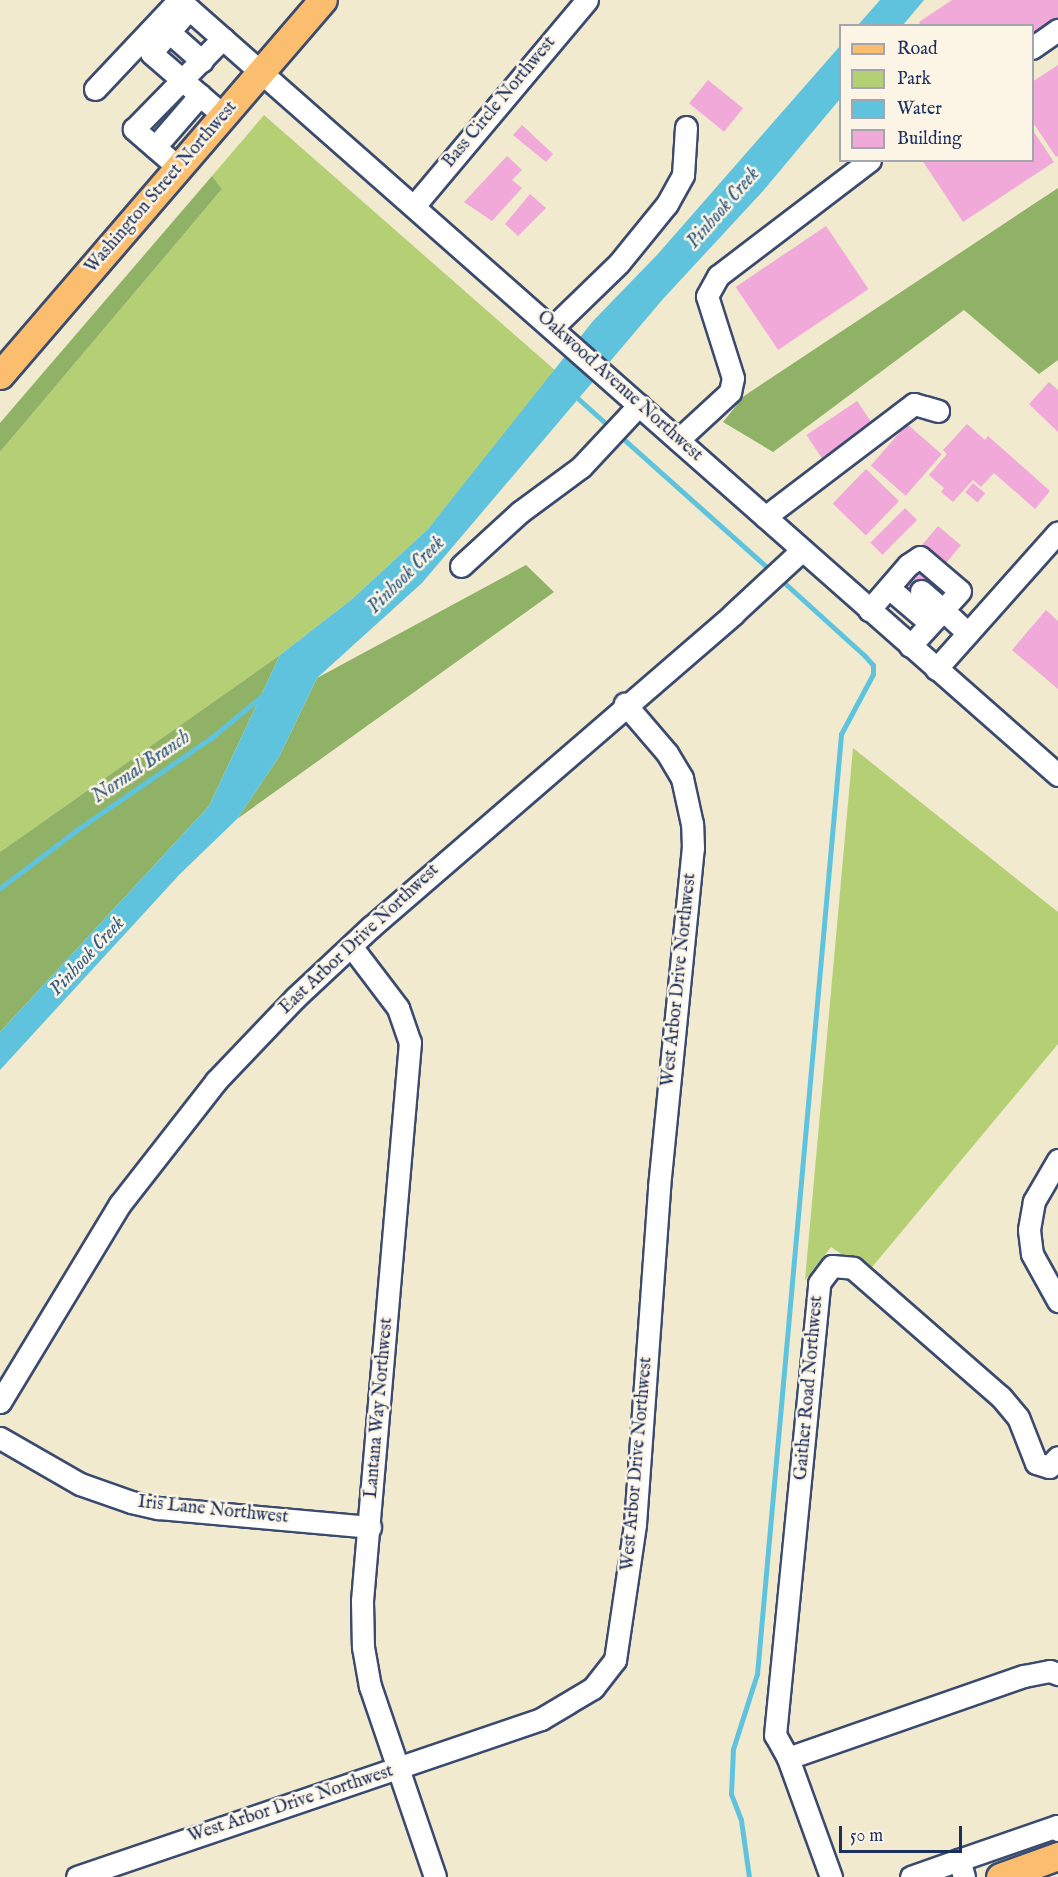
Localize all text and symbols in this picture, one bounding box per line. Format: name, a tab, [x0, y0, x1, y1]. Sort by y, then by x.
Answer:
legend	[839, 24, 1034, 162]
street label: Bass Circle Northwest	[439, 33, 561, 173]
text: Road	[897, 38, 938, 61]
text: Park	[897, 68, 931, 91]
street label: Washington Street Northwest	[81, 97, 243, 279]
text: Water	[897, 98, 942, 121]
text: Building	[897, 128, 962, 151]
water label: Pinhook Creek	[681, 163, 765, 253]
street label: Oakwood Avenue Northwest	[532, 307, 706, 467]
water label: Pinhook Creek	[362, 531, 450, 619]
water label: Normal Branch	[87, 725, 195, 809]
street label: East Arbor Drive Northwest	[276, 860, 444, 1020]
street label: West Arbor Drive Northwest	[658, 872, 702, 1088]
water label: Pinhook Creek	[44, 911, 130, 1001]
street label: Gaither Road Northwest	[791, 1295, 829, 1481]
street label: Lantana Way Northwest	[361, 1317, 399, 1499]
street label: West Arbor Drive Northwest	[618, 1356, 658, 1572]
street label: Iris Lane Northwest	[137, 1492, 289, 1530]
street label: West Arbor Drive Northwest	[186, 1762, 396, 1848]
scale bar	[842, 1814, 965, 1852]
text: 50 m	[850, 1825, 883, 1848]

